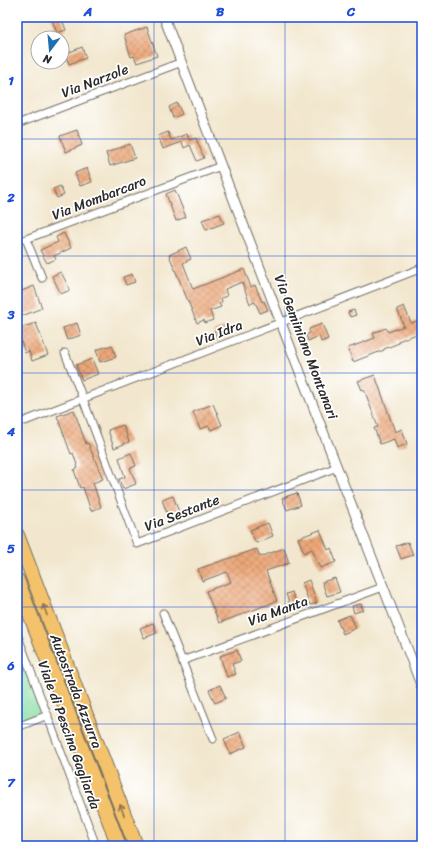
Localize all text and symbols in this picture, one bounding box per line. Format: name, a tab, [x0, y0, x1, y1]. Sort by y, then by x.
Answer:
text: A	[83, 0, 92, 23]
text: B	[216, 0, 225, 23]
text: C	[346, 0, 356, 23]
north arrow	[30, 30, 70, 70]
text: N	[41, 49, 55, 70]
street label: Via Narzole	[58, 57, 132, 105]
text: 1	[8, 69, 14, 92]
street label: Via Mombarcaro	[48, 168, 150, 227]
text: 2	[6, 186, 15, 209]
street label: Via Geminiano Montanari	[267, 271, 346, 424]
text: 3	[6, 303, 15, 326]
street label: Via Idra	[192, 313, 246, 353]
text: 4	[6, 420, 16, 443]
street label: Via Sestante	[141, 487, 223, 539]
text: 5	[7, 537, 15, 560]
street label: Via Manta	[244, 589, 312, 633]
one-way arrow	[41, 604, 49, 616]
street label: Autostrada Azzurra	[42, 629, 109, 752]
text: 6	[6, 654, 15, 677]
street label: Viale di Pescina Gagliarda	[30, 657, 108, 814]
text: 7	[7, 771, 16, 794]
one-way arrow	[117, 804, 125, 816]

